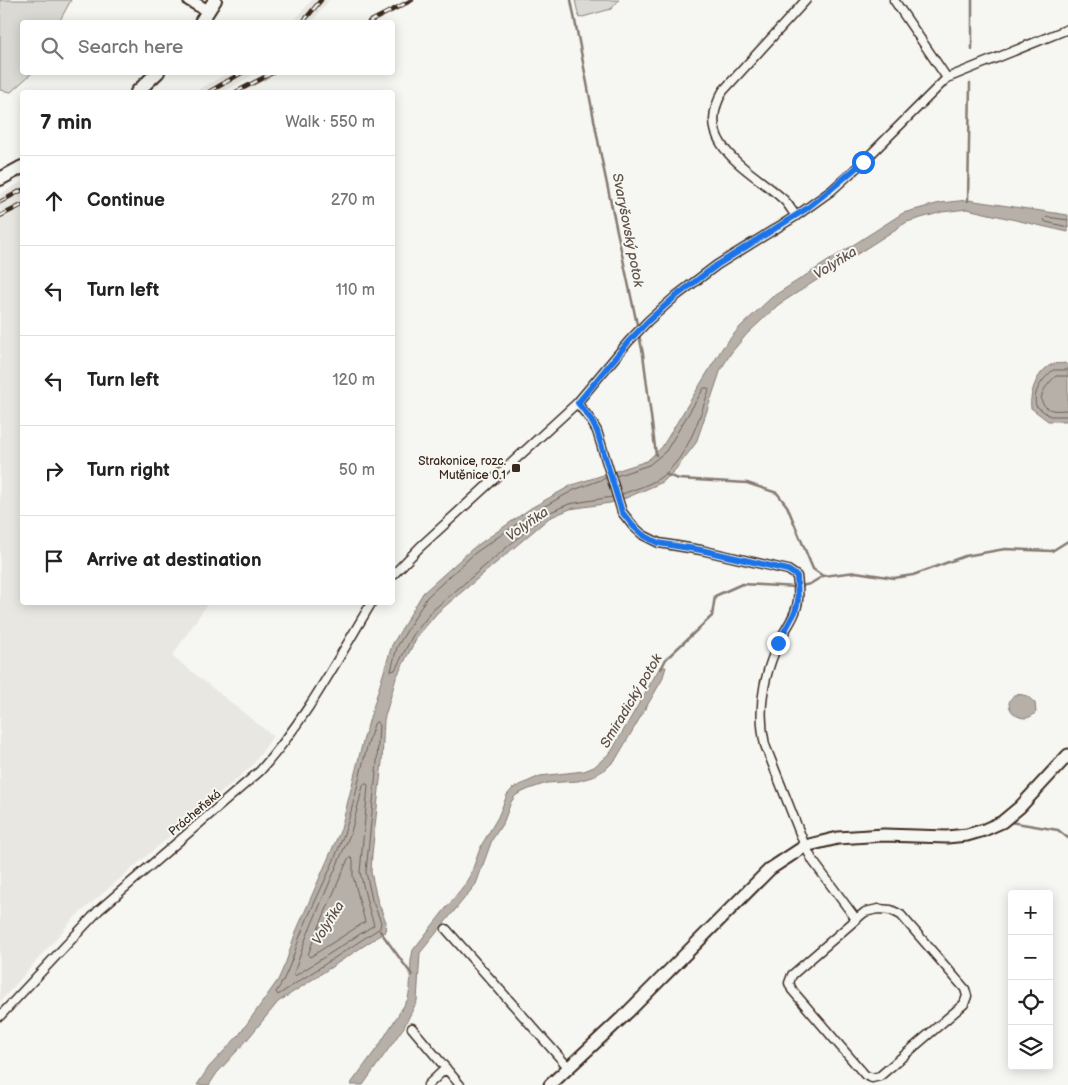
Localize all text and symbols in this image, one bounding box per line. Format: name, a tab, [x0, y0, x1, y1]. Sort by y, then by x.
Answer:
search box	[20, 20, 395, 75]
icon: search	[38, 34, 66, 62]
text: Search here	[78, 36, 183, 59]
text: 7 min	[40, 110, 92, 135]
text: Walk · 550 m	[285, 113, 375, 132]
route start	[852, 151, 875, 174]
water label: Svaryšovský potok	[609, 172, 648, 290]
icon: ahead	[40, 187, 68, 215]
text: Continue	[87, 189, 165, 212]
text: 270 m	[331, 191, 375, 210]
water label: Volyňka	[810, 243, 860, 283]
icon: left	[40, 277, 68, 305]
text: Turn left	[87, 279, 159, 302]
text: 110 m	[336, 281, 375, 300]
icon: left	[40, 367, 68, 395]
text: Turn left	[87, 369, 159, 392]
text: 120 m	[332, 371, 375, 390]
place label: Strakonice, rozc. Mutěnice 0.1	[418, 454, 506, 483]
icon: right	[40, 457, 68, 485]
text: Turn right	[87, 459, 170, 482]
text: 50 m	[339, 461, 375, 480]
marker: Strakonice, rozc. Mutěnice 0.1	[510, 462, 522, 474]
water label: Volyňka	[503, 503, 551, 545]
icon: arrive	[40, 547, 68, 575]
text: Arrive at destination	[87, 549, 262, 572]
route end	[767, 632, 790, 655]
water label: Smiradický potok	[596, 650, 666, 751]
street label: Prácheňská	[166, 787, 224, 839]
map controls	[1008, 890, 1053, 1070]
button: +	[1008, 890, 1053, 935]
water label: Volyňka	[308, 898, 348, 948]
button: −	[1008, 935, 1053, 980]
button: locate	[1008, 980, 1053, 1025]
button: layers	[1008, 1025, 1053, 1070]

